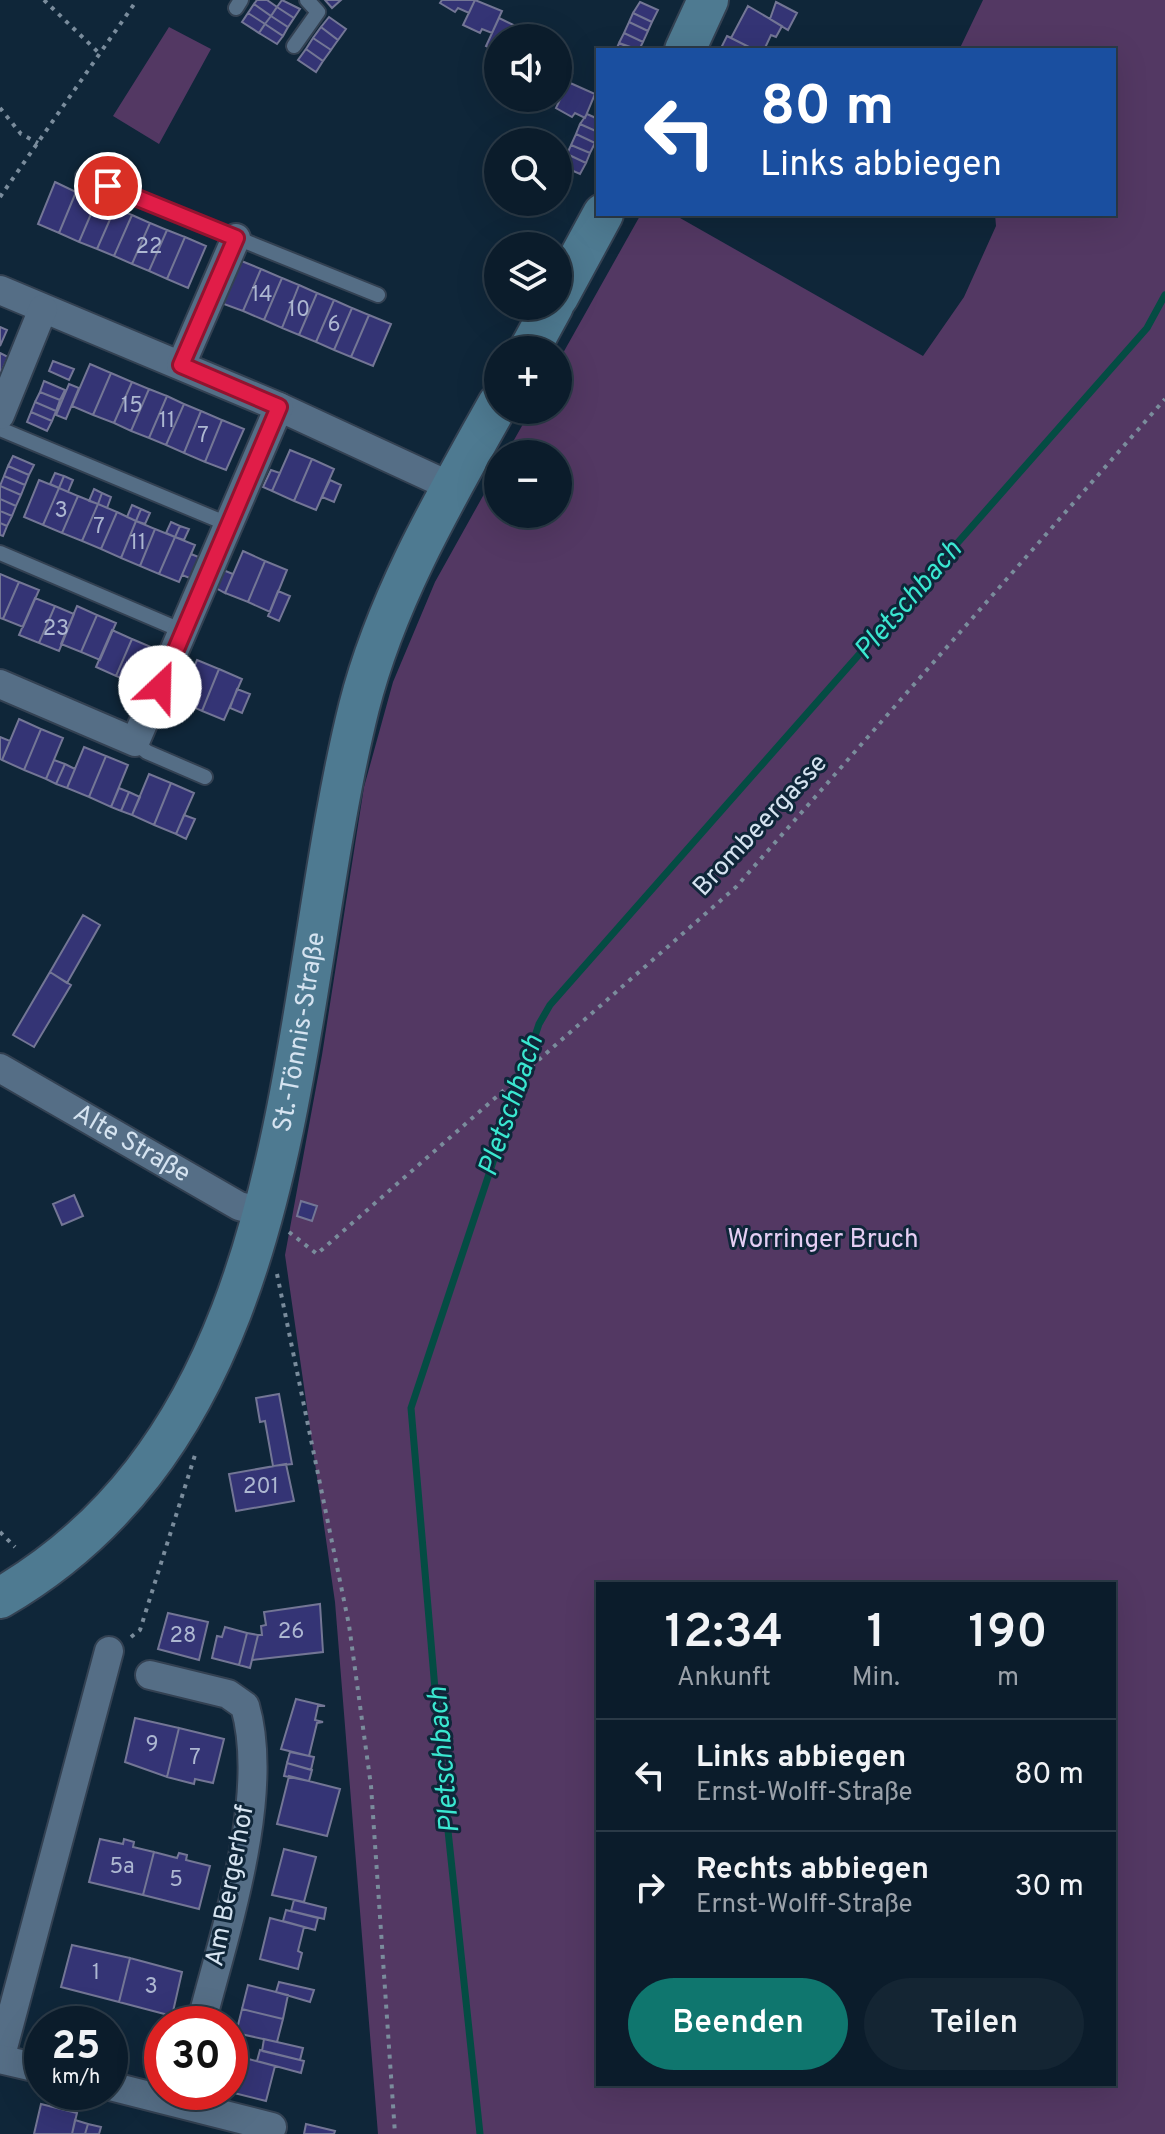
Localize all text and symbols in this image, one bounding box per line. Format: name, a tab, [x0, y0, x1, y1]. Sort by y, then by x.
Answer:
map controls	[484, 24, 572, 528]
button: sound	[484, 24, 572, 112]
text: 80 m	[760, 74, 894, 144]
icon: left	[628, 80, 732, 184]
button: search	[484, 128, 572, 216]
text: Links abbiegen	[760, 143, 1002, 189]
pin	[74, 152, 142, 220]
icon: arrive	[86, 164, 130, 208]
button: layers	[484, 232, 572, 320]
house number: 22	[136, 234, 162, 261]
house number: 14	[251, 282, 273, 309]
house number: 10	[288, 297, 310, 324]
house number: 6	[327, 312, 341, 339]
button: +	[484, 336, 572, 424]
house number: 15	[121, 393, 143, 420]
house number: 11	[159, 408, 175, 435]
house number: 7	[197, 423, 209, 450]
button: −	[484, 440, 572, 528]
house number: 3	[54, 498, 68, 525]
house number: 7	[93, 514, 105, 541]
house number: 11	[130, 530, 146, 557]
water label: Pletschbach	[847, 534, 971, 668]
house number: 23	[43, 616, 69, 643]
position arrow	[118, 645, 202, 729]
street label: Brombeergasse	[687, 748, 835, 904]
street label: St.-Tönnis-Straße	[266, 930, 333, 1135]
water label: Pletschbach	[471, 1030, 553, 1182]
street label: Alte Straße	[67, 1097, 196, 1191]
park label: Worringer Bruch	[727, 1224, 919, 1257]
house number: 201	[243, 1474, 279, 1501]
text: 12:34	[664, 1604, 783, 1664]
text: 1	[866, 1604, 885, 1664]
text: 190	[968, 1604, 1048, 1664]
house number: 26	[278, 1619, 304, 1646]
house number: 28	[170, 1623, 196, 1650]
text: Ankunft	[677, 1662, 771, 1695]
text: Min.	[852, 1662, 900, 1695]
text: m	[997, 1662, 1019, 1695]
water label: Pletschbach	[421, 1685, 469, 1835]
house number: 9	[145, 1732, 159, 1759]
text: Links abbiegen	[696, 1740, 906, 1777]
house number: 7	[189, 1745, 201, 1772]
icon: left	[628, 1753, 672, 1797]
text: 80 m	[1014, 1757, 1084, 1794]
text: Ernst-Wolff-Straße	[696, 1777, 913, 1810]
street label: Am Bergerhof	[199, 1802, 263, 1969]
text: Rechts abbiegen	[696, 1852, 929, 1889]
house number: 5a	[109, 1854, 135, 1881]
icon: right	[628, 1865, 672, 1909]
house number: 5	[169, 1867, 183, 1894]
text: 30 m	[1015, 1869, 1084, 1906]
text: Ernst-Wolff-Straße	[696, 1889, 913, 1922]
house number: 1	[92, 1960, 100, 1987]
house number: 3	[144, 1974, 158, 2001]
button: Beenden	[628, 1978, 848, 2070]
button: Teilen	[864, 1978, 1084, 2070]
speed limit sign: 30	[144, 2006, 248, 2110]
text: 25	[52, 2023, 100, 2073]
text: km/h	[52, 2065, 100, 2091]

